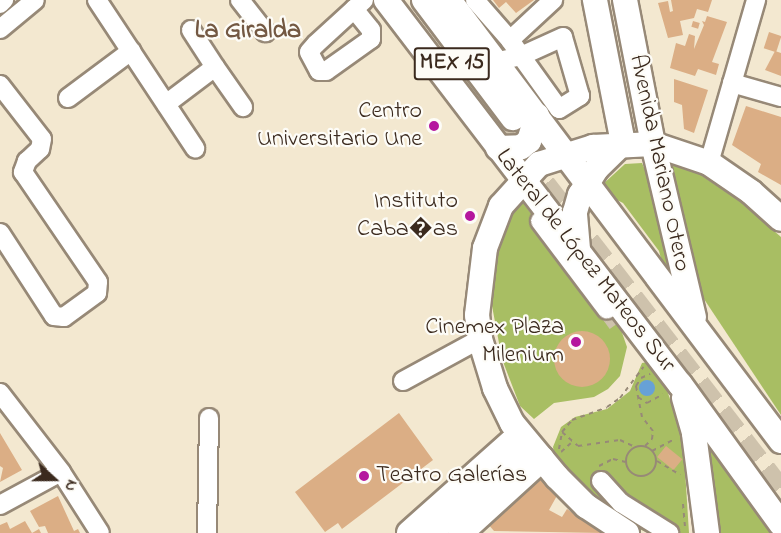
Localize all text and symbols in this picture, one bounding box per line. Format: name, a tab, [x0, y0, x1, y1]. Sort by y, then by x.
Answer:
district label: La Giralda	[195, 16, 301, 48]
road number: MEX 15	[413, 45, 491, 83]
street label: Avenida Mariano Otero	[622, 52, 696, 274]
place label: Centro Universitario Une	[257, 98, 422, 154]
marker: Centro Universitario Une	[427, 119, 441, 133]
street label: Lateral de López Mateos Sur	[489, 143, 681, 379]
place label: Instituto Caba�as	[357, 188, 458, 244]
marker: Instituto Caba�as	[463, 209, 477, 223]
place label: Cinemex Plaza Milenium	[425, 314, 564, 370]
marker: Cinemex Plaza Milenium	[569, 335, 583, 349]
north arrow	[24, 449, 84, 509]
place label: Teatro Galerías	[376, 462, 527, 490]
marker: Teatro Galerías	[357, 469, 371, 483]
text: N	[58, 476, 84, 495]

